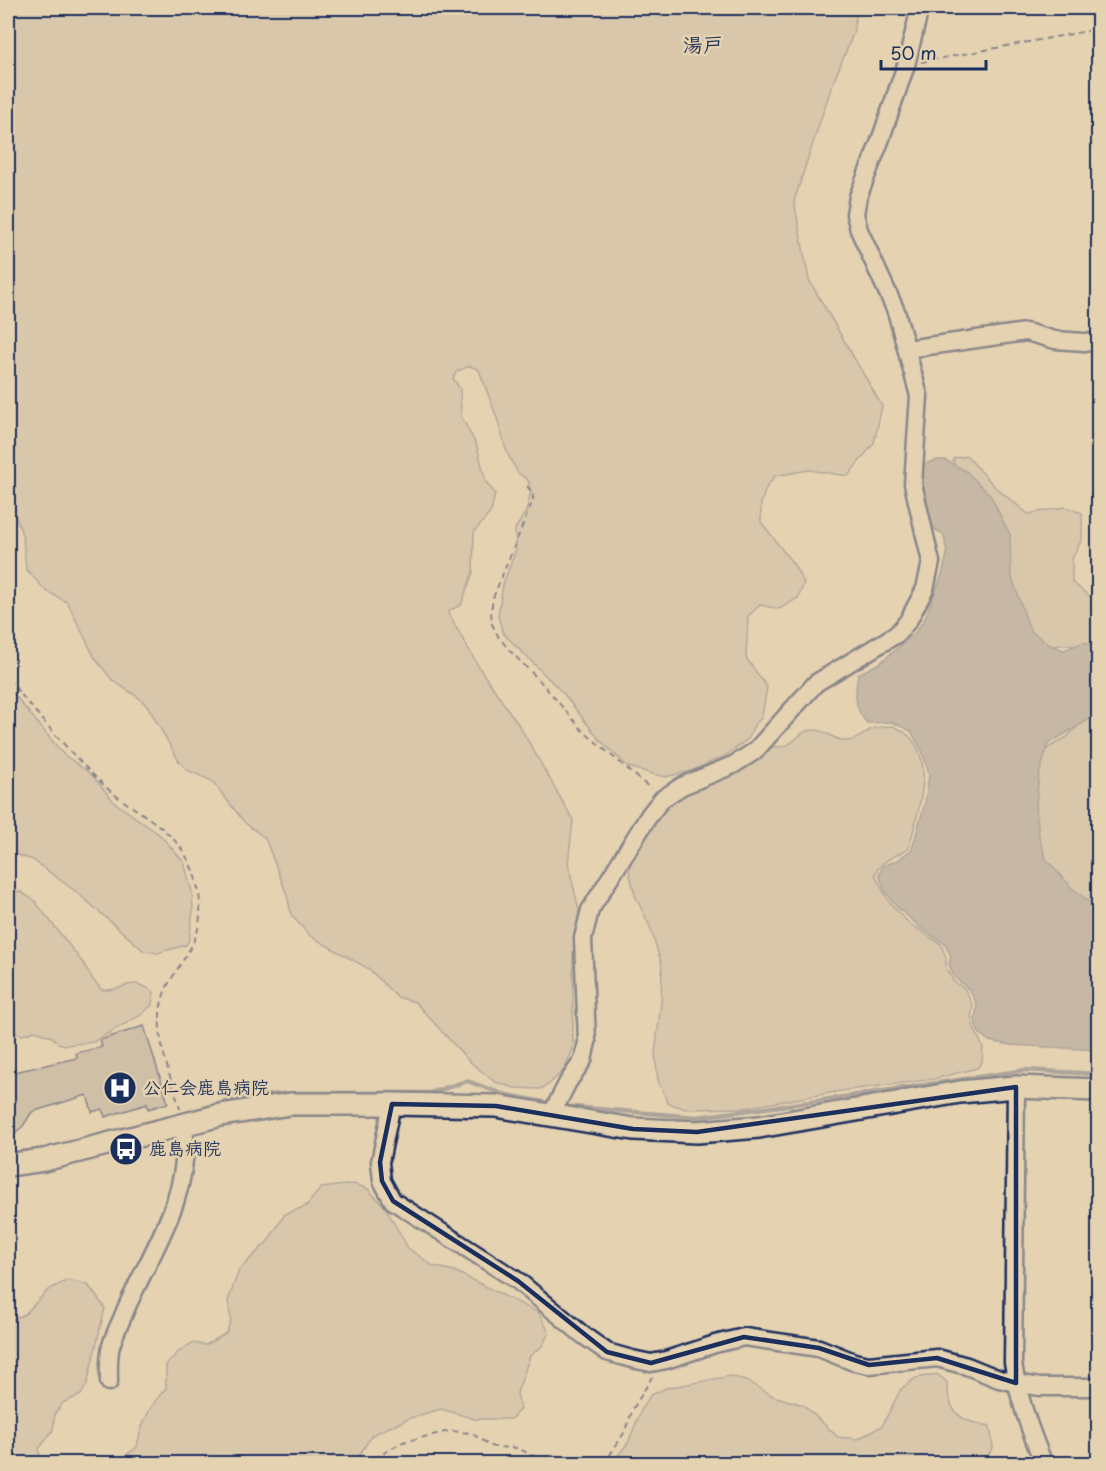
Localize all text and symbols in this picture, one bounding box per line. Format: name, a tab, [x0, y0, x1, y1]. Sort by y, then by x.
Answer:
district label: 湯戸	[683, 29, 723, 59]
scale bar	[881, 33, 986, 71]
text: 50 m	[890, 39, 937, 66]
hospital icon: 公仁会鹿島病院	[102, 1070, 138, 1106]
place label: 公仁会鹿島病院	[143, 1073, 269, 1100]
bus stop icon: 鹿島病院	[108, 1131, 144, 1167]
place label: 鹿島病院	[149, 1134, 221, 1161]

